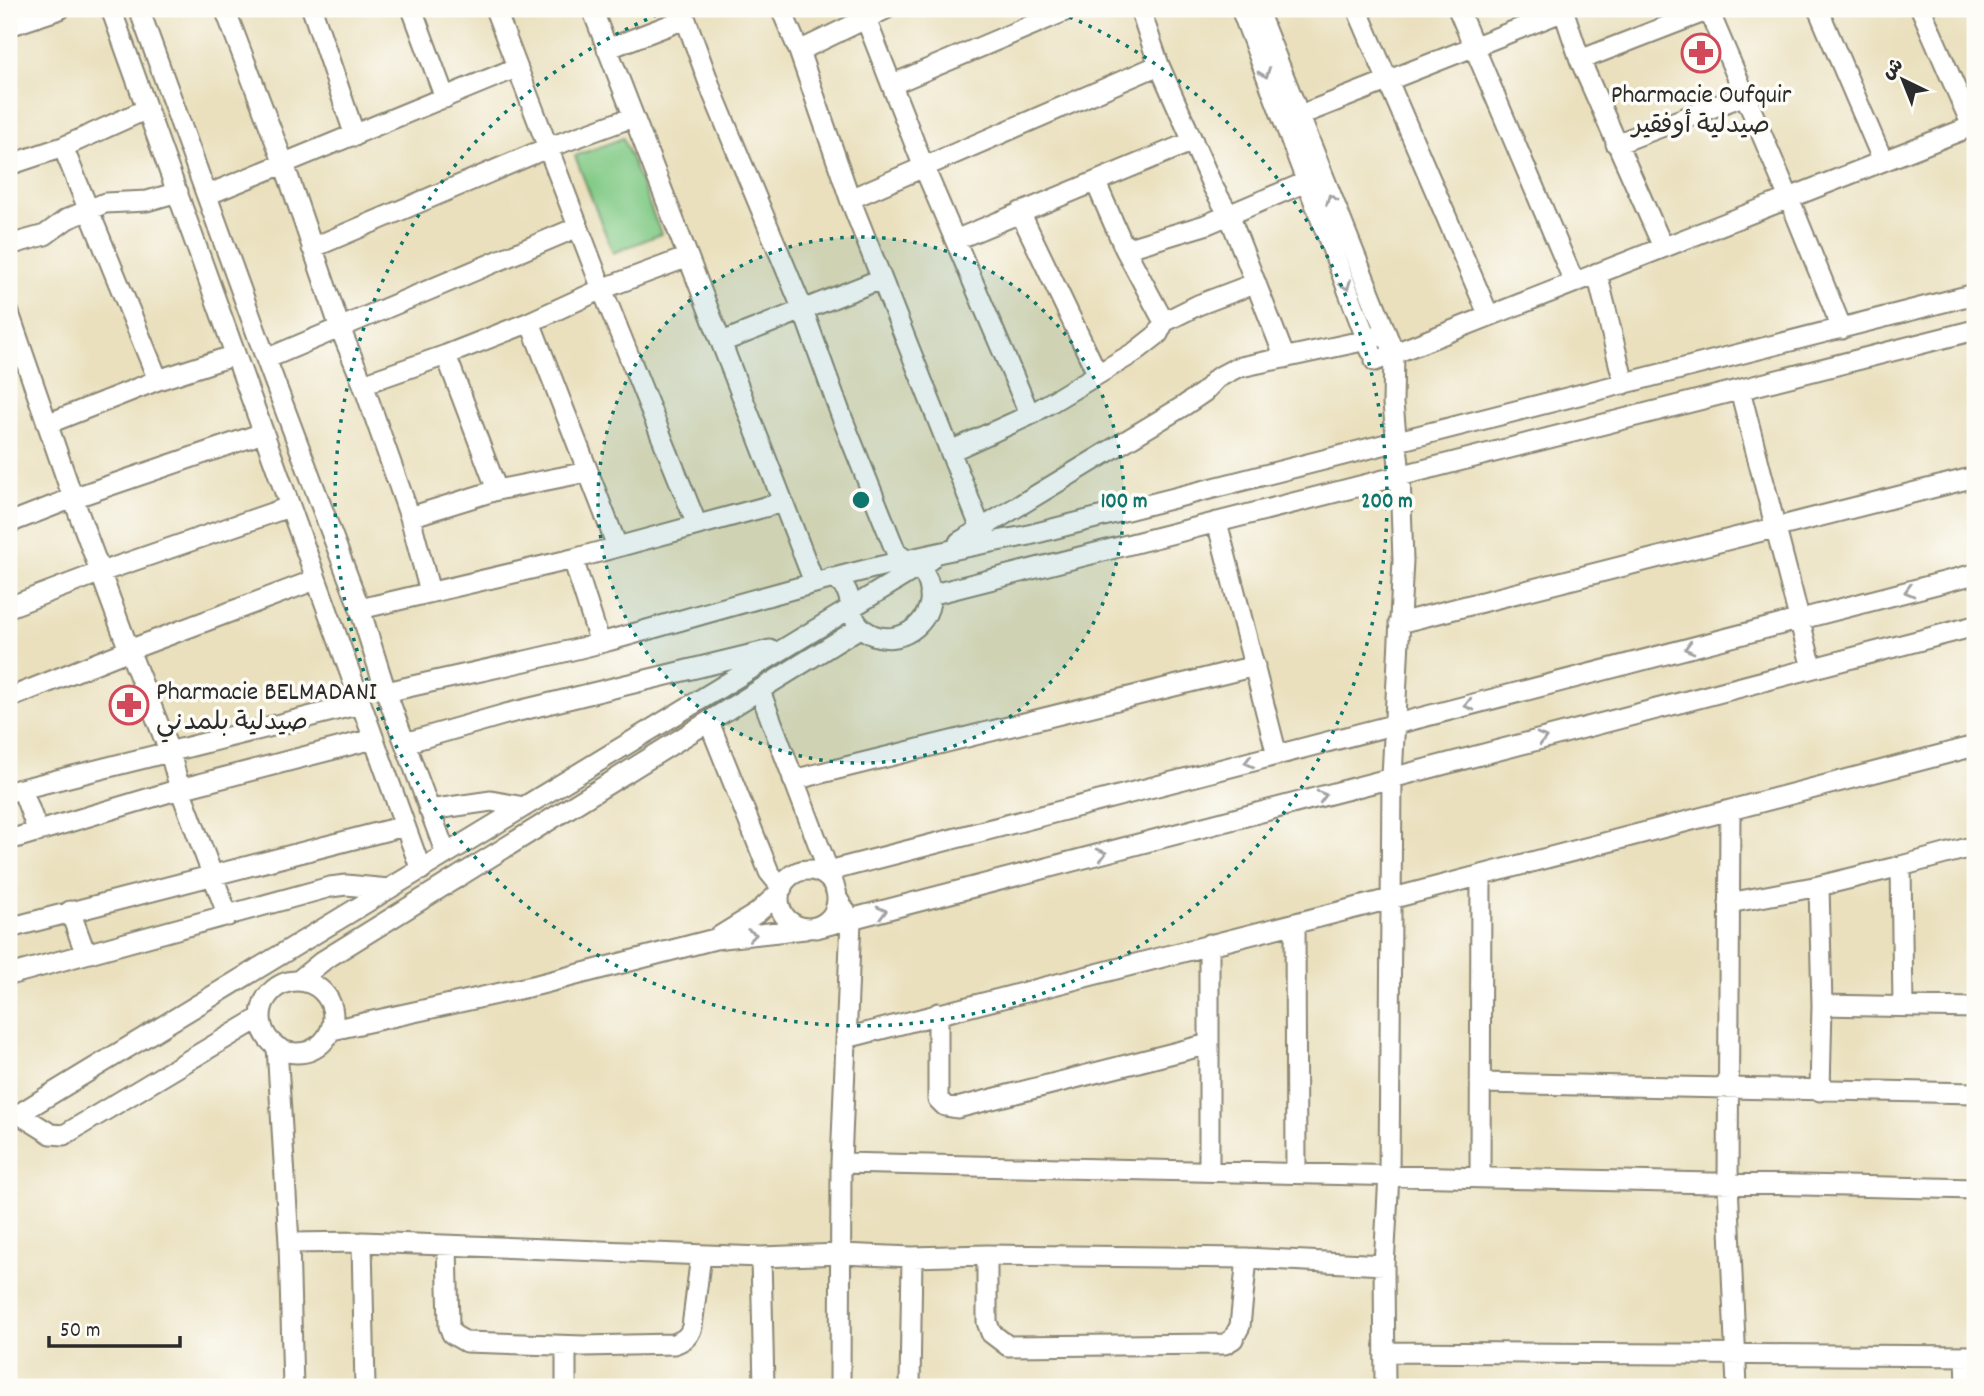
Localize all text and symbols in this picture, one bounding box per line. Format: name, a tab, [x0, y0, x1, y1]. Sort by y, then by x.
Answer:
pharmacy icon: Pharmacie Oufquir صيدلية أوفقير	[1680, 32, 1722, 74]
north arrow	[1868, 46, 1938, 116]
text: ش	[1877, 53, 1911, 87]
one-way arrow	[1256, 66, 1270, 78]
place label: Pharmacie Oufquir صيدلية أوفقير	[1611, 78, 1792, 145]
one-way arrow	[1326, 193, 1340, 205]
one-way arrow	[1337, 279, 1351, 291]
centre of rings	[849, 488, 873, 512]
text: 100 m	[1101, 488, 1147, 518]
text: 200 m	[1361, 488, 1413, 518]
one-way arrow	[1903, 583, 1915, 597]
one-way arrow	[1683, 640, 1695, 654]
place label: Pharmacie BELMADANI صيدلية بلمدني	[156, 675, 377, 743]
pharmacy icon: Pharmacie BELMADANI صيدلية بلمدني	[108, 684, 150, 726]
one-way arrow	[1463, 697, 1475, 711]
one-way arrow	[1536, 732, 1548, 746]
one-way arrow	[1243, 754, 1255, 768]
one-way arrow	[1316, 790, 1328, 804]
one-way arrow	[1096, 848, 1108, 862]
one-way arrow	[876, 906, 888, 920]
one-way arrow	[747, 928, 758, 943]
scale bar	[49, 1305, 180, 1349]
text: 50 m	[60, 1317, 100, 1347]

